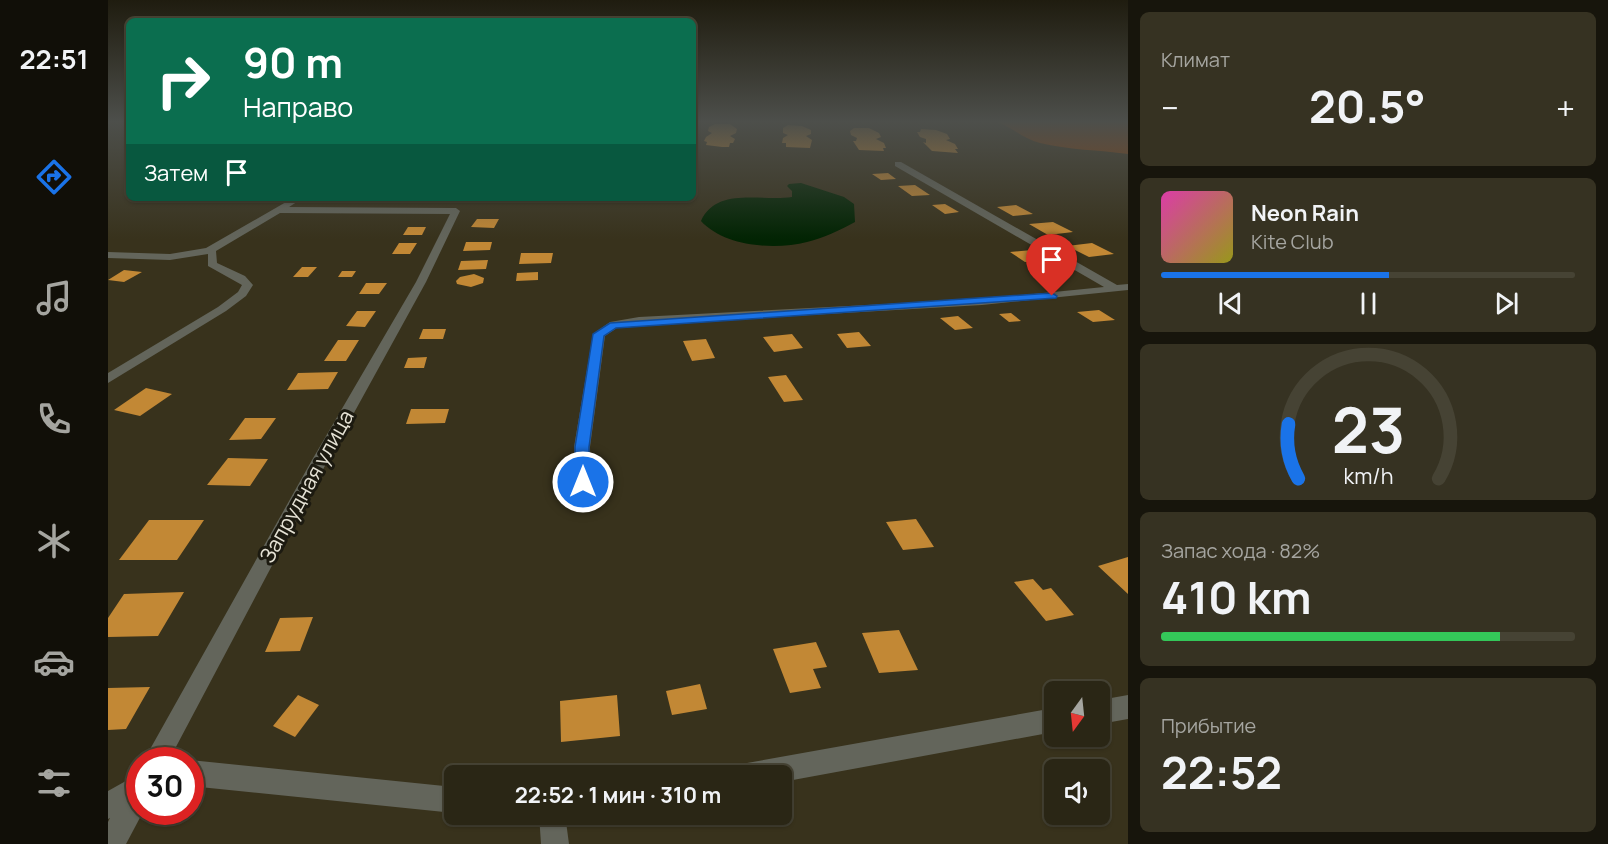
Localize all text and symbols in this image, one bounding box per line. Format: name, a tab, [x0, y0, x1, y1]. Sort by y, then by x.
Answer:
text: 90 m	[243, 33, 343, 91]
text: 22:51	[19, 40, 89, 77]
icon: right	[144, 42, 222, 120]
text: Климат	[1161, 46, 1230, 73]
text: 20.5°	[1309, 75, 1426, 137]
text: −	[1161, 85, 1179, 130]
text: +	[1556, 85, 1575, 130]
text: Направо	[243, 88, 353, 125]
icon: directions	[33, 156, 75, 198]
icon: arrive	[220, 156, 253, 189]
text: Затем	[144, 158, 208, 188]
text: Neon Rain	[1251, 198, 1359, 228]
text: Kite Club	[1251, 228, 1334, 255]
pin	[1026, 234, 1077, 296]
icon: arrive	[1035, 243, 1068, 276]
icon: music	[33, 277, 75, 319]
icon: previous	[1214, 287, 1247, 320]
icon: pause	[1352, 287, 1385, 320]
icon: next	[1490, 287, 1523, 320]
text: 23	[1331, 386, 1405, 472]
icon: phone	[33, 398, 75, 440]
street label: Запрудная улица	[252, 405, 360, 567]
position arrow	[551, 450, 615, 514]
text: km/h	[1343, 461, 1393, 490]
icon: climate	[33, 520, 75, 562]
text: Запас хода · 82%	[1161, 537, 1320, 564]
text: 410 km	[1161, 566, 1311, 628]
icon: car	[33, 641, 75, 683]
north arrow	[1044, 681, 1110, 747]
map controls	[1044, 681, 1110, 825]
text: Прибытие	[1161, 712, 1256, 739]
text: 22:52	[1161, 741, 1282, 803]
speed limit sign: 30	[126, 747, 204, 825]
button: sound	[1044, 759, 1110, 825]
icon: filters	[33, 762, 75, 804]
text: 22:52 · 1 мин · 310 m	[515, 780, 721, 810]

